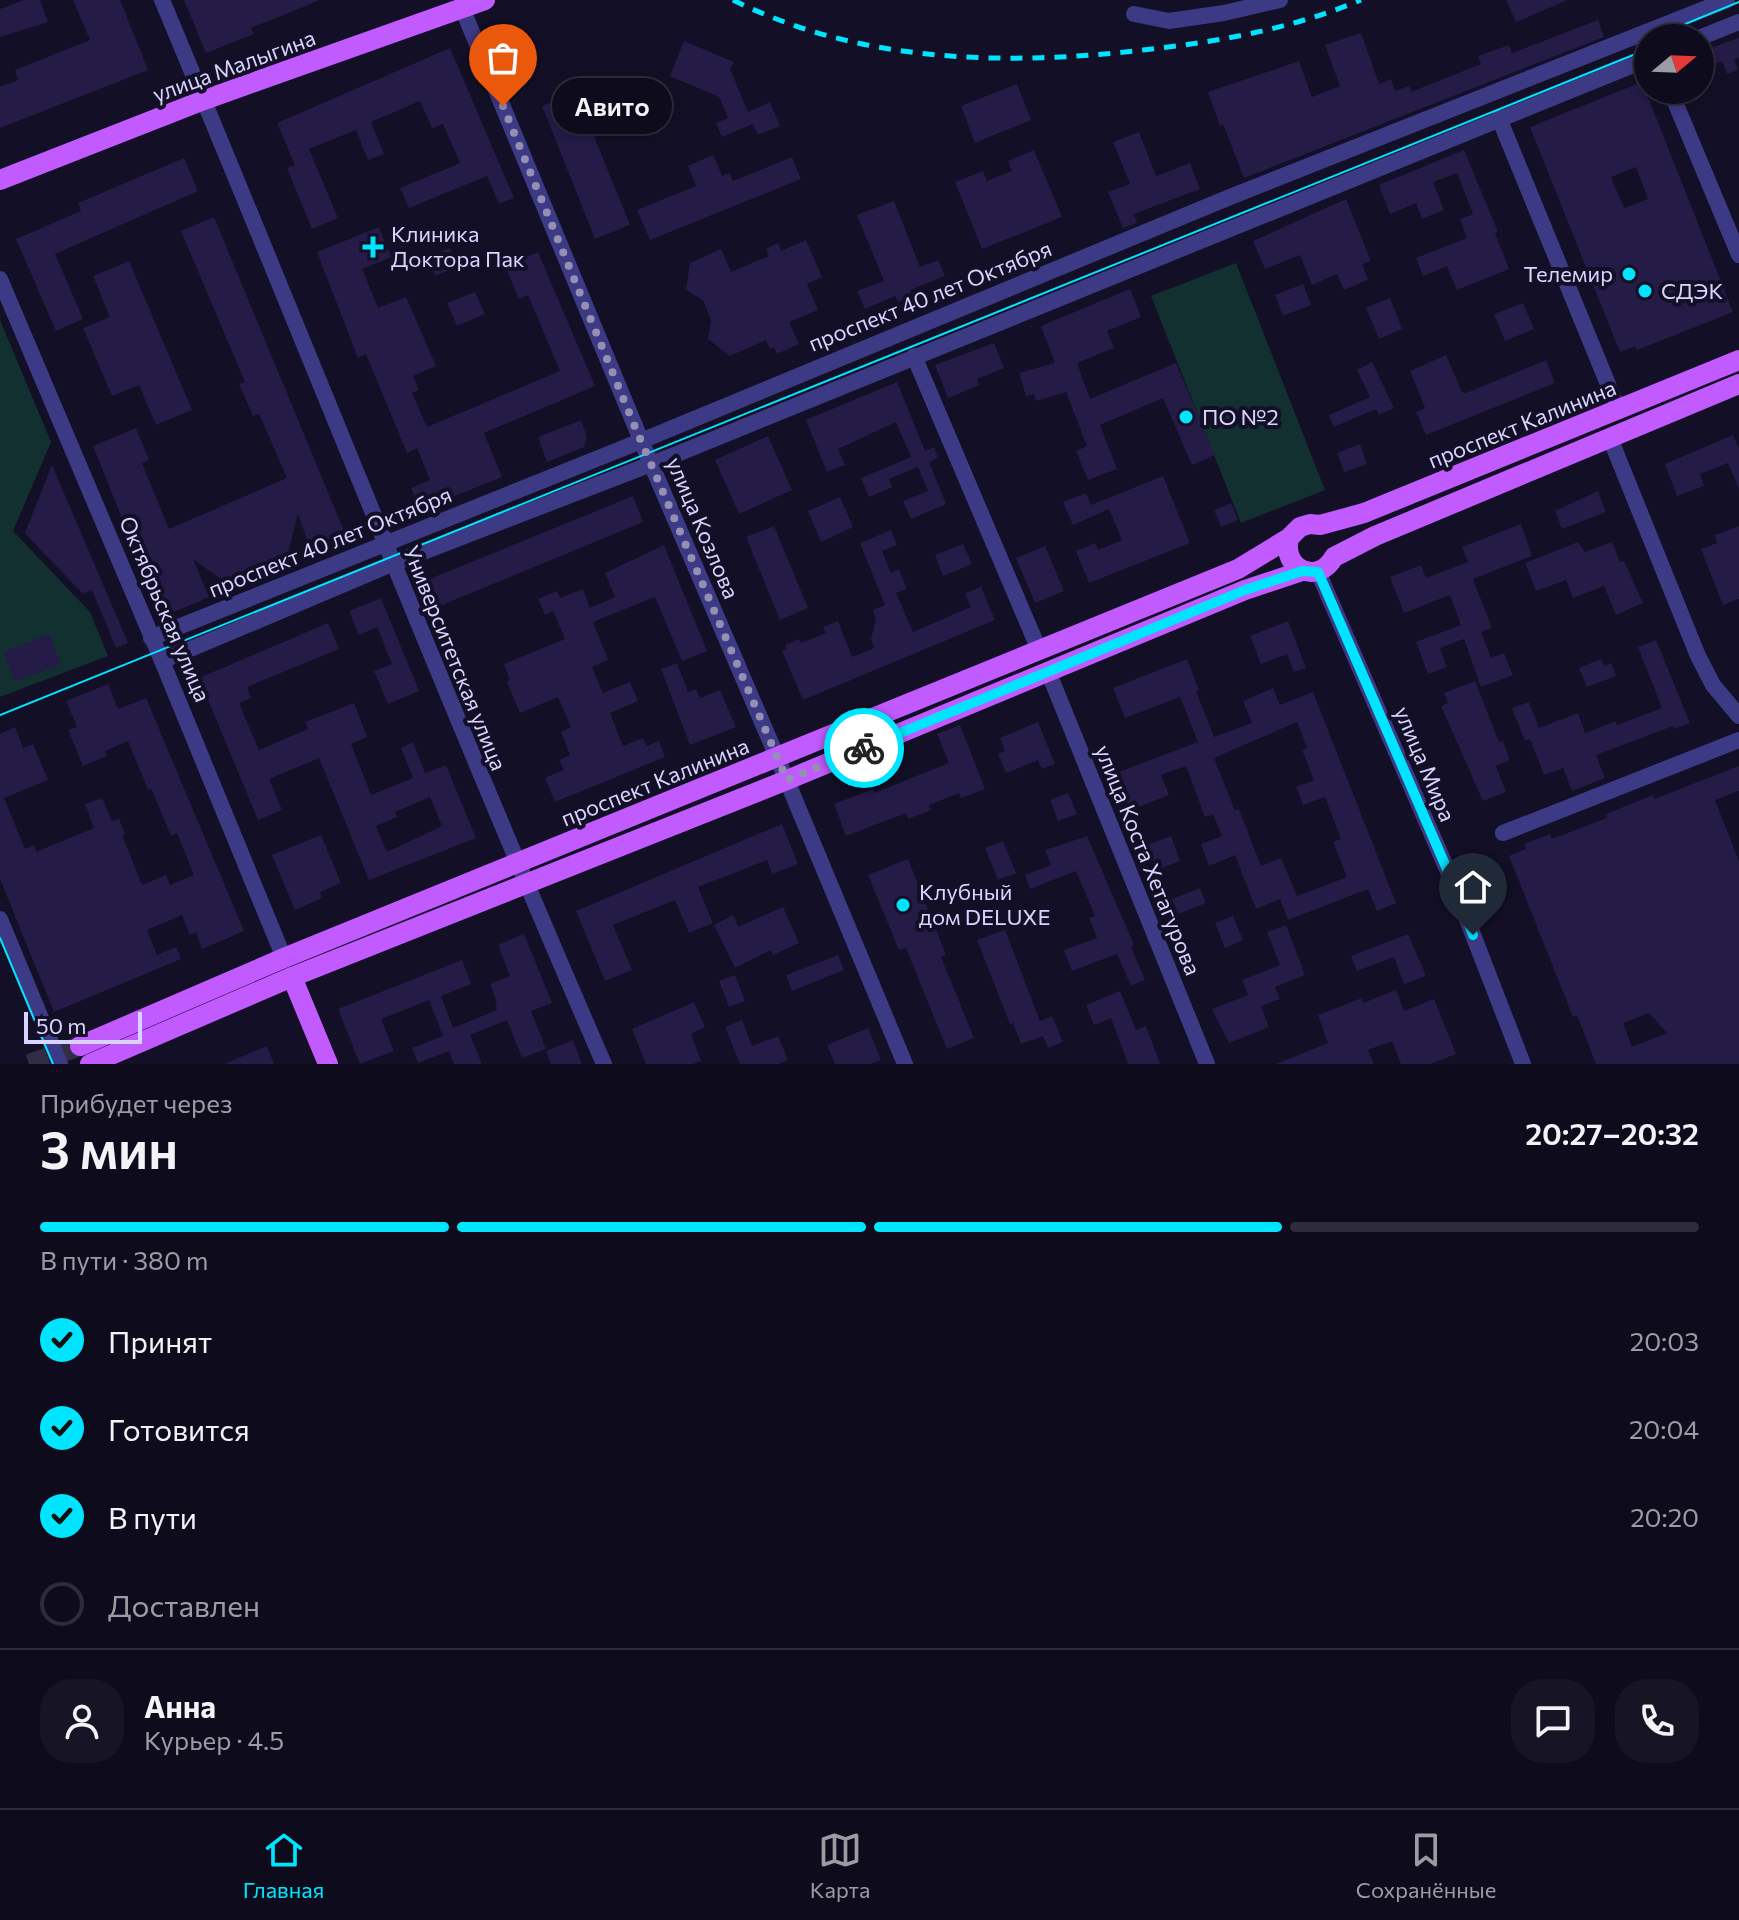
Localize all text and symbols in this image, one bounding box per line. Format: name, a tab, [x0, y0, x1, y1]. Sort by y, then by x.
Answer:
street label: улица Малыгина	[149, 24, 319, 108]
pin	[469, 24, 537, 106]
north arrow	[1634, 24, 1714, 104]
map controls	[1634, 24, 1714, 104]
icon: bag	[481, 36, 525, 80]
callout: Авито	[551, 78, 671, 134]
text: Авито	[574, 90, 650, 121]
place label: Клиника Доктора Пак	[391, 220, 525, 272]
street label: проспект 40 лет Октября	[804, 234, 1055, 357]
marker: Клиника Доктора Пак	[362, 236, 384, 258]
place label: Телемир	[1524, 260, 1613, 287]
marker: Телемир	[1620, 265, 1638, 283]
place label: СДЭК	[1661, 277, 1723, 304]
marker: СДЭК	[1636, 282, 1654, 300]
street label: проспект Калинина	[1424, 373, 1620, 474]
place label: ПО №2	[1202, 403, 1279, 430]
marker: ПО №2	[1177, 408, 1195, 426]
street label: улица Козлова	[662, 453, 745, 603]
street label: проспект 40 лет Октября	[204, 480, 455, 603]
street label: Октябрьская улица	[114, 512, 217, 706]
street label: Университетская улица	[398, 541, 513, 774]
street label: улица Мира	[1389, 702, 1462, 825]
courier	[824, 708, 904, 788]
icon: bike	[842, 726, 886, 770]
street label: проспект Калинина	[557, 731, 753, 832]
street label: улица Коста Хетагурова	[1090, 741, 1207, 979]
pin	[1439, 853, 1507, 935]
icon: home	[1451, 865, 1495, 909]
place label: Клубный дом DELUXE	[919, 878, 1051, 930]
marker: Клубный дом DELUXE	[894, 896, 912, 914]
scale bar	[24, 1008, 142, 1044]
text: 50 m	[36, 1012, 86, 1039]
text: Прибудет через	[40, 1087, 233, 1118]
text: 20:27–20:32	[1525, 1114, 1699, 1151]
text: 3 мин	[40, 1116, 178, 1180]
text: В пути · 380 m	[40, 1244, 209, 1275]
icon: check	[40, 1318, 84, 1362]
text: Принят	[108, 1322, 212, 1359]
text: 20:03	[1630, 1325, 1699, 1356]
icon: check	[40, 1406, 84, 1450]
text: Готовится	[108, 1410, 250, 1447]
text: 20:04	[1629, 1413, 1699, 1444]
icon: check	[40, 1494, 84, 1538]
text: В пути	[108, 1498, 197, 1535]
text: 20:20	[1630, 1501, 1699, 1532]
text: Доставлен	[108, 1586, 260, 1623]
button: person	[40, 1679, 124, 1763]
button: chat	[1511, 1679, 1595, 1763]
button: phone	[1615, 1679, 1699, 1763]
text: Анна	[144, 1687, 216, 1724]
text: Курьер · 4.5	[144, 1724, 284, 1755]
tab: Главная	[243, 1828, 324, 1903]
tab: Карта	[810, 1828, 870, 1903]
tab: Сохранённые	[1356, 1828, 1496, 1903]

